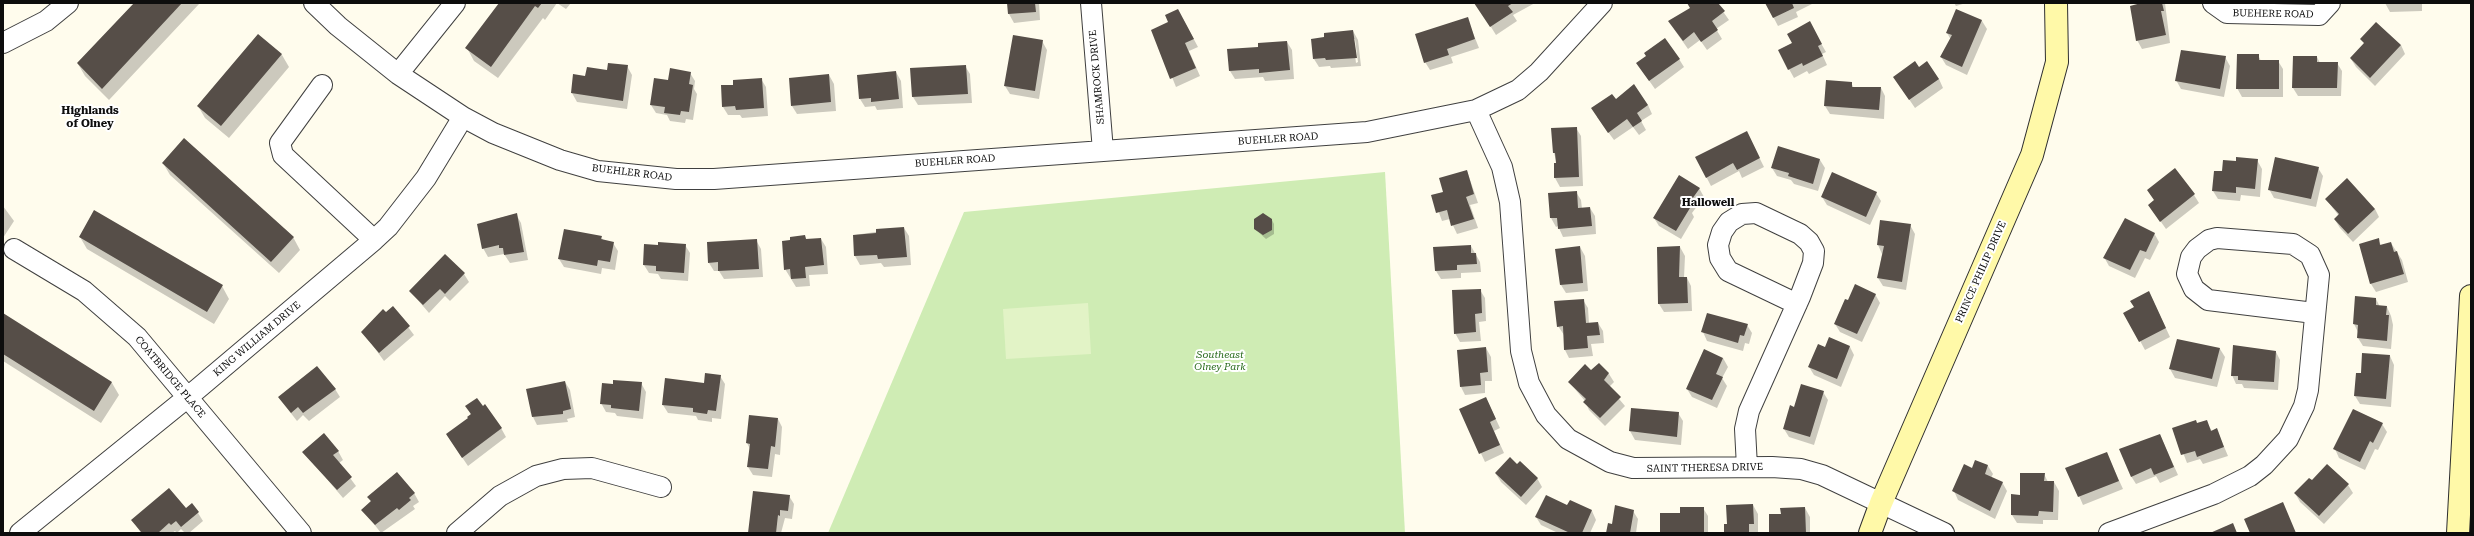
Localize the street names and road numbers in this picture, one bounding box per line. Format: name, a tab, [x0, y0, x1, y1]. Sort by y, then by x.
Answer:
street label: BUEHERE ROAD	[2232, 7, 2314, 21]
street label: SHAMROCK DRIVE	[1087, 29, 1107, 125]
street label: BUEHLER ROAD	[1237, 130, 1319, 148]
street label: BUEHLER ROAD	[914, 152, 996, 170]
street label: BUEHLER ROAD	[591, 162, 673, 184]
street label: PRINCE PHILIP DRIVE	[1953, 219, 2009, 325]
street label: KING WILLIAM DRIVE	[211, 299, 303, 379]
street label: COATBRIDGE PLACE	[132, 334, 208, 420]
street label: SAINT THERESA DRIVE	[1647, 461, 1763, 475]

